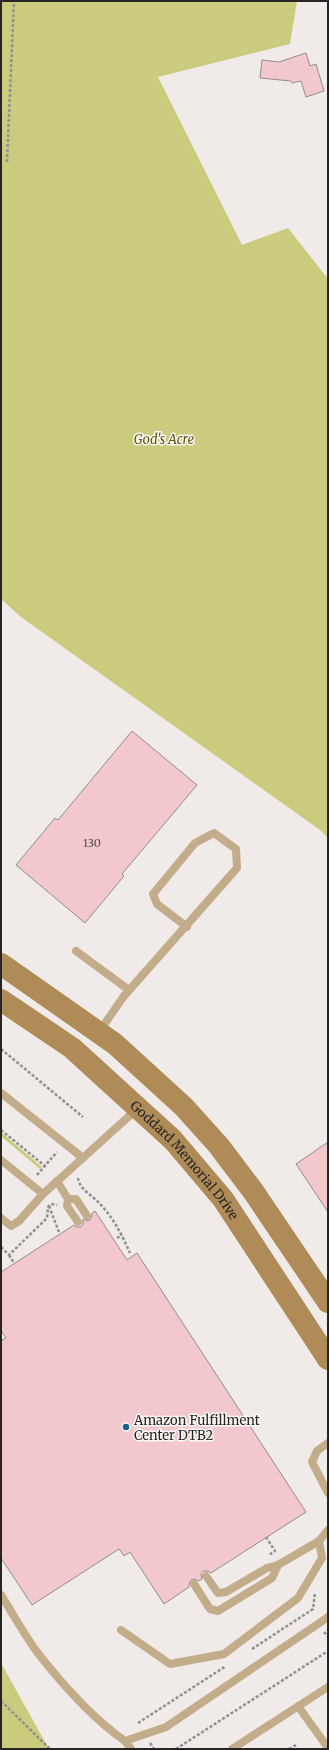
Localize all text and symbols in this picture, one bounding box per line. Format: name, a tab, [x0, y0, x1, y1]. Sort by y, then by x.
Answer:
park label: God's Acre	[134, 431, 194, 448]
house number: 130	[83, 836, 101, 850]
street label: Goddard Memorial Drive	[126, 1097, 242, 1223]
place label: Amazon Fulfillment Center DTB2	[133, 1412, 260, 1444]
marker: Amazon Fulfillment Center DTB2	[121, 1422, 131, 1432]

